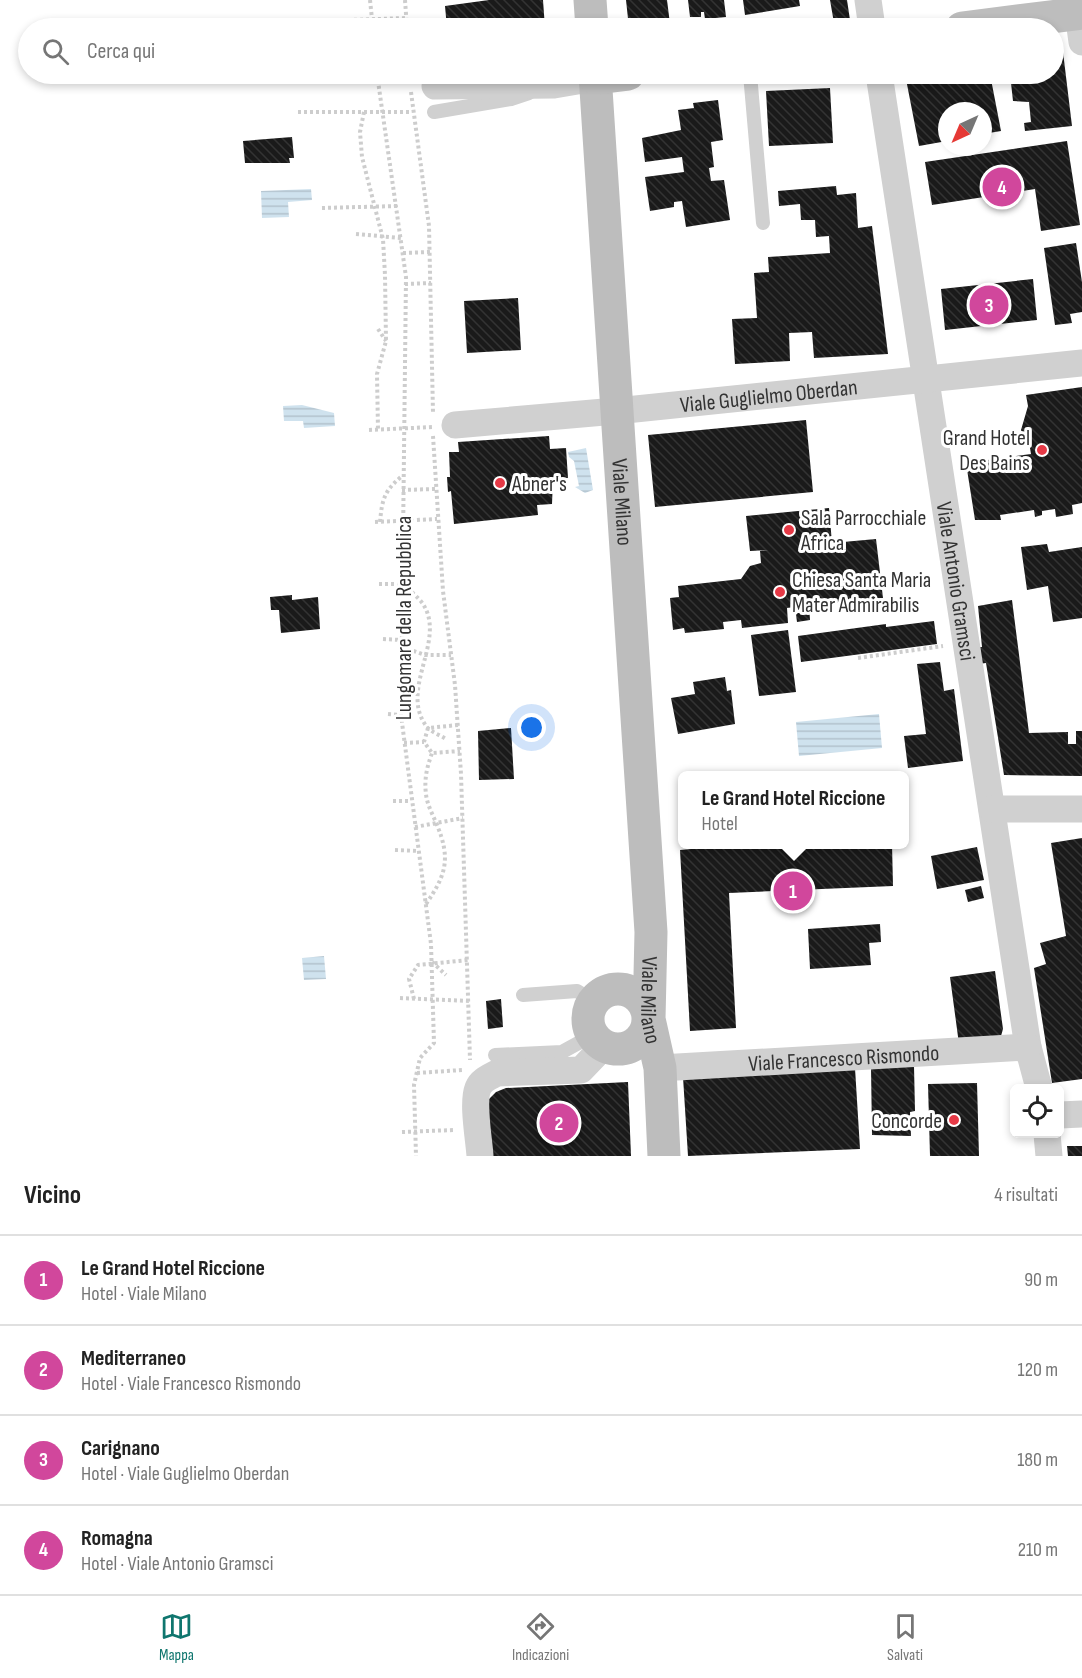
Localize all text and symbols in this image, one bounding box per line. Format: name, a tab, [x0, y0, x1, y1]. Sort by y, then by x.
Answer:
search box	[18, 18, 1064, 84]
icon: search	[39, 35, 72, 68]
text: Cerca qui	[87, 38, 155, 65]
north arrow	[938, 102, 992, 156]
pin: 4	[982, 164, 1022, 210]
pin: 3	[970, 282, 1008, 328]
street label: Viale Guglielmo Oberdan	[679, 374, 859, 419]
place label: Grand Hotel Des Bains	[943, 425, 1030, 477]
marker: Grand Hotel Des Bains	[1035, 443, 1049, 457]
street label: Viale Milano	[605, 458, 638, 547]
place label: Abner's	[511, 471, 567, 498]
marker: Abner's	[493, 476, 507, 490]
street label: Viale Antonio Gramsci	[930, 500, 981, 663]
place label: Sala Parrocchiale Africa	[800, 505, 926, 557]
street label: Lungomare della Repubblica	[391, 516, 418, 720]
marker: Sala Parrocchiale Africa	[782, 523, 796, 537]
place label: Chiesa Santa Maria Mater Admirabilis	[792, 567, 931, 619]
marker: Chiesa Santa Maria Mater Admirabilis	[773, 585, 787, 599]
your location	[517, 713, 546, 742]
popup	[678, 771, 909, 849]
text: Le Grand Hotel Riccione	[701, 785, 886, 812]
text: Hotel	[701, 812, 738, 836]
pin: 1	[774, 868, 812, 914]
street label: Viale Milano	[634, 956, 666, 1046]
street label: Viale Francesco Rismondo	[748, 1040, 940, 1078]
map controls	[1010, 1084, 1064, 1138]
button: locate	[1010, 1084, 1064, 1138]
pin: 2	[540, 1100, 578, 1146]
place label: Concorde	[871, 1108, 942, 1135]
marker: Concorde	[947, 1113, 961, 1127]
text: Vicino	[24, 1180, 81, 1211]
text: 4 risultati	[994, 1183, 1058, 1207]
text: Le Grand Hotel Riccione	[81, 1255, 265, 1282]
text: 1	[40, 1268, 47, 1292]
text: 90 m	[1024, 1268, 1058, 1292]
text: Hotel · Viale Milano	[81, 1282, 207, 1306]
text: Mediterraneo	[81, 1345, 186, 1372]
text: 2	[39, 1358, 48, 1382]
text: 120 m	[1018, 1358, 1058, 1382]
text: Hotel · Viale Francesco Rismondo	[81, 1372, 301, 1396]
text: Carignano	[81, 1435, 160, 1462]
text: 3	[39, 1448, 48, 1472]
text: 180 m	[1017, 1448, 1058, 1472]
text: Hotel · Viale Guglielmo Oberdan	[81, 1462, 289, 1486]
text: Romagna	[81, 1525, 153, 1552]
text: 4	[39, 1538, 48, 1562]
text: 210 m	[1018, 1538, 1058, 1562]
text: Hotel · Viale Antonio Gramsci	[81, 1552, 273, 1576]
tab: Mappa	[159, 1610, 194, 1665]
tab: Indicazioni	[512, 1610, 569, 1665]
tab: Salvati	[887, 1610, 923, 1665]

